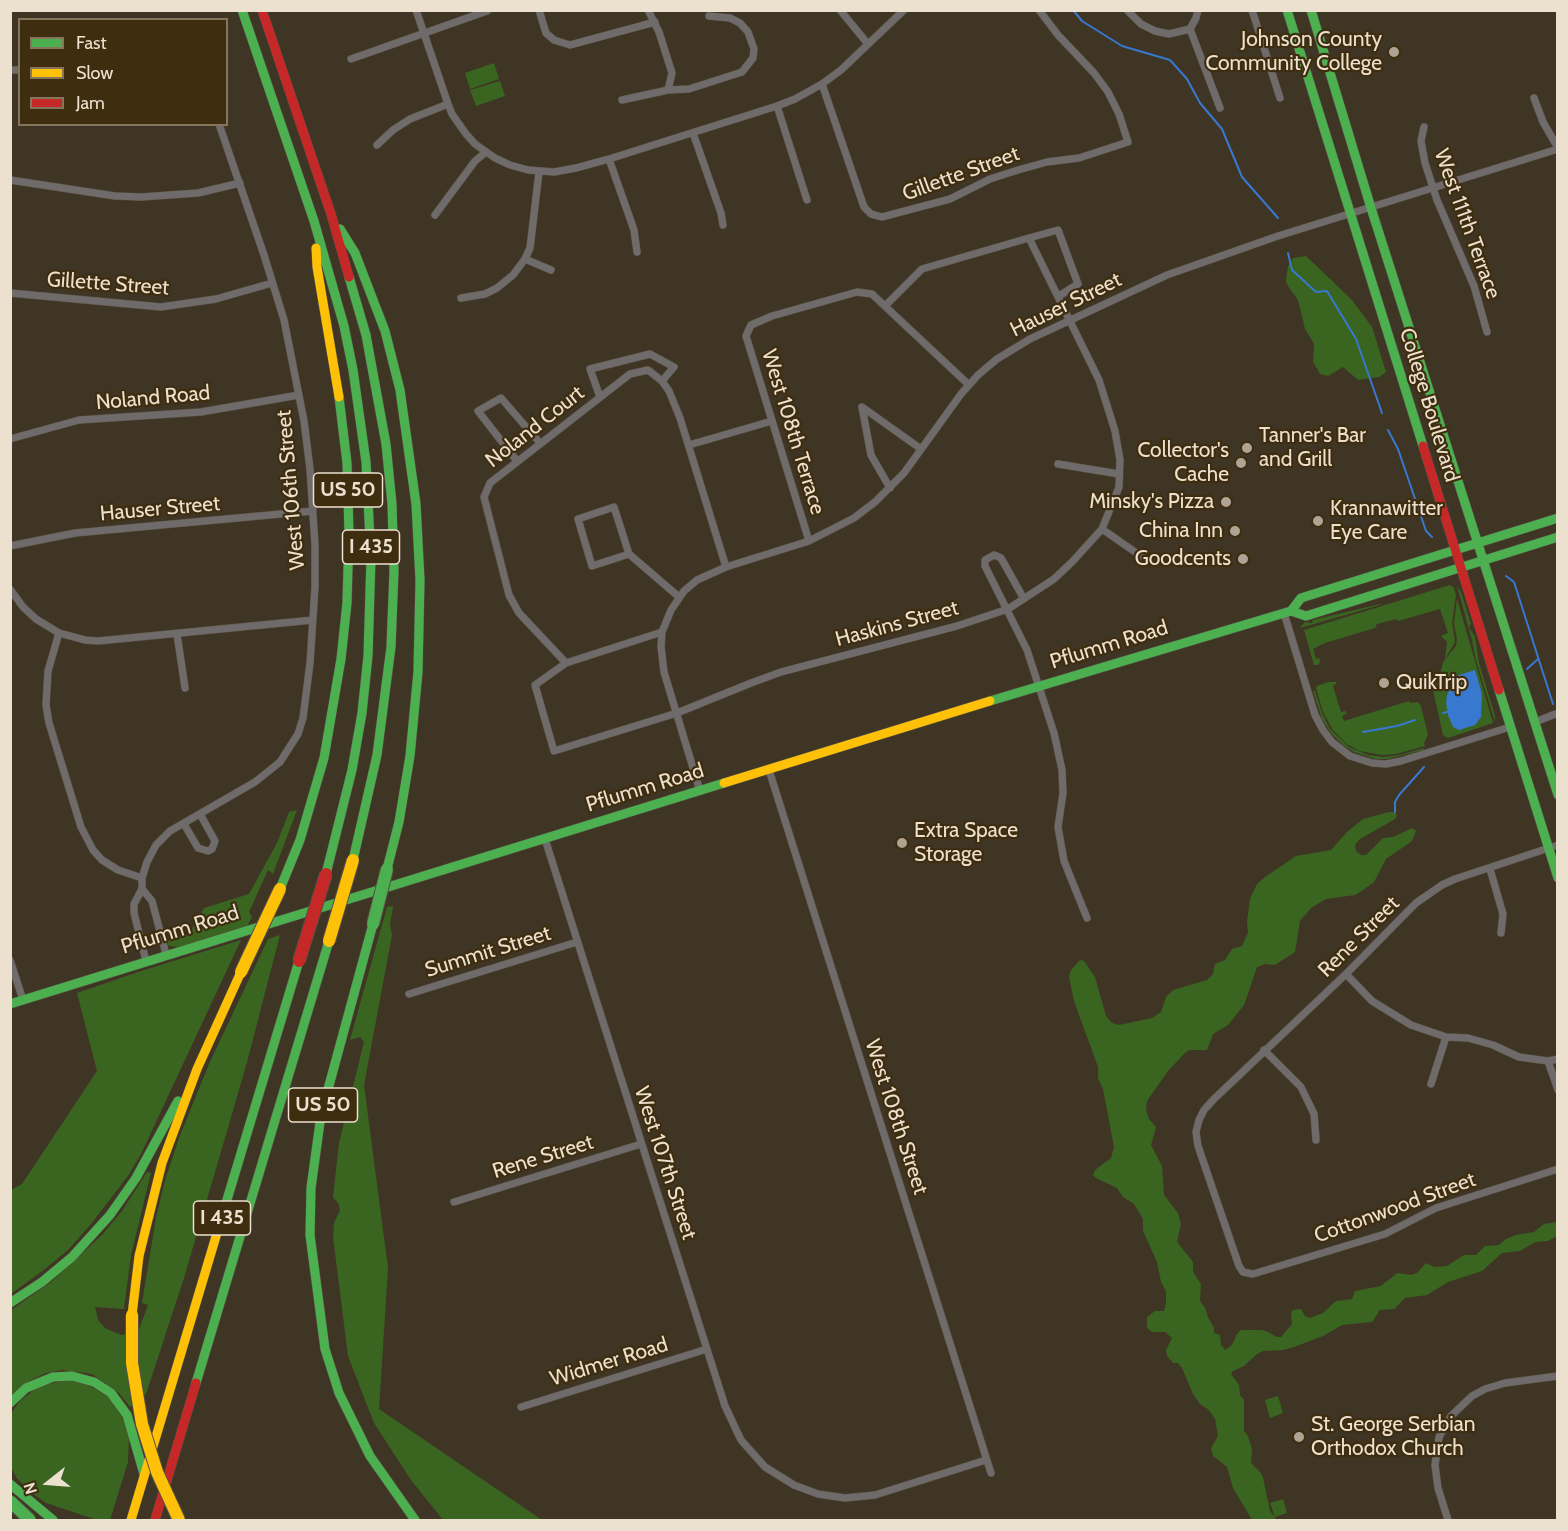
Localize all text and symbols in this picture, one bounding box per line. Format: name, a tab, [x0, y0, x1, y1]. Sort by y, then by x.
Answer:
legend	[18, 18, 228, 126]
place label: Johnson County Community College	[1205, 27, 1382, 77]
text: Fast	[76, 32, 107, 54]
marker: Johnson County Community College	[1387, 45, 1401, 59]
text: Slow	[76, 62, 113, 84]
text: Jam	[76, 92, 105, 114]
street label: Gillette Street	[899, 141, 1023, 207]
street label: West 111th Terrace	[1428, 146, 1506, 302]
street label: Gillette Street	[46, 267, 170, 301]
street label: Hauser Street	[1006, 267, 1126, 343]
street label: College Boulevard	[1394, 325, 1464, 485]
street label: West 108th Terrace	[756, 346, 830, 518]
street label: Noland Road	[95, 380, 211, 416]
street label: Noland Court	[481, 381, 589, 473]
street label: West 106th Street	[271, 409, 311, 571]
place label: Tanner's Bar and Grill	[1259, 423, 1366, 473]
place label: Collector's Cache	[1137, 438, 1229, 488]
marker: Tanner's Bar and Grill	[1240, 441, 1254, 455]
marker: Collector's Cache	[1234, 456, 1248, 470]
road number: US 50	[314, 473, 382, 507]
place label: Minsky's Pizza	[1089, 489, 1214, 515]
street label: Hauser Street	[99, 491, 221, 527]
marker: Minsky's Pizza	[1219, 495, 1233, 509]
place label: Krannawitter Eye Care	[1330, 496, 1443, 546]
marker: Krannawitter Eye Care	[1311, 514, 1325, 528]
place label: China Inn	[1139, 518, 1223, 544]
marker: China Inn	[1228, 524, 1242, 538]
road number: I 435	[342, 530, 400, 564]
place label: Goodcents	[1135, 546, 1231, 572]
marker: Goodcents	[1236, 552, 1250, 566]
street label: Haskins Street	[833, 595, 961, 653]
street label: Pflumm Road	[1047, 615, 1171, 675]
place label: QuikTrip	[1396, 670, 1467, 696]
marker: QuikTrip	[1377, 676, 1391, 690]
street label: Pflumm Road	[583, 758, 707, 818]
place label: Extra Space Storage	[914, 818, 1018, 868]
marker: Extra Space Storage	[895, 836, 909, 850]
street label: Rene Street	[1313, 891, 1405, 983]
street label: Pflumm Road	[118, 900, 242, 960]
street label: Summit Street	[422, 921, 554, 983]
street label: West 108th Street	[859, 1036, 933, 1198]
street label: West 107th Street	[628, 1083, 702, 1243]
road number: US 50	[288, 1088, 358, 1122]
street label: Rene Street	[489, 1130, 597, 1184]
street label: Cottonwood Street	[1311, 1167, 1479, 1249]
road number: I 435	[194, 1201, 250, 1235]
street label: Widmer Road	[547, 1332, 671, 1392]
place label: St. George Serbian Orthodox Church	[1311, 1412, 1475, 1462]
marker: St. George Serbian Orthodox Church	[1292, 1430, 1306, 1444]
north arrow	[18, 1453, 78, 1513]
text: N	[20, 1480, 41, 1497]

